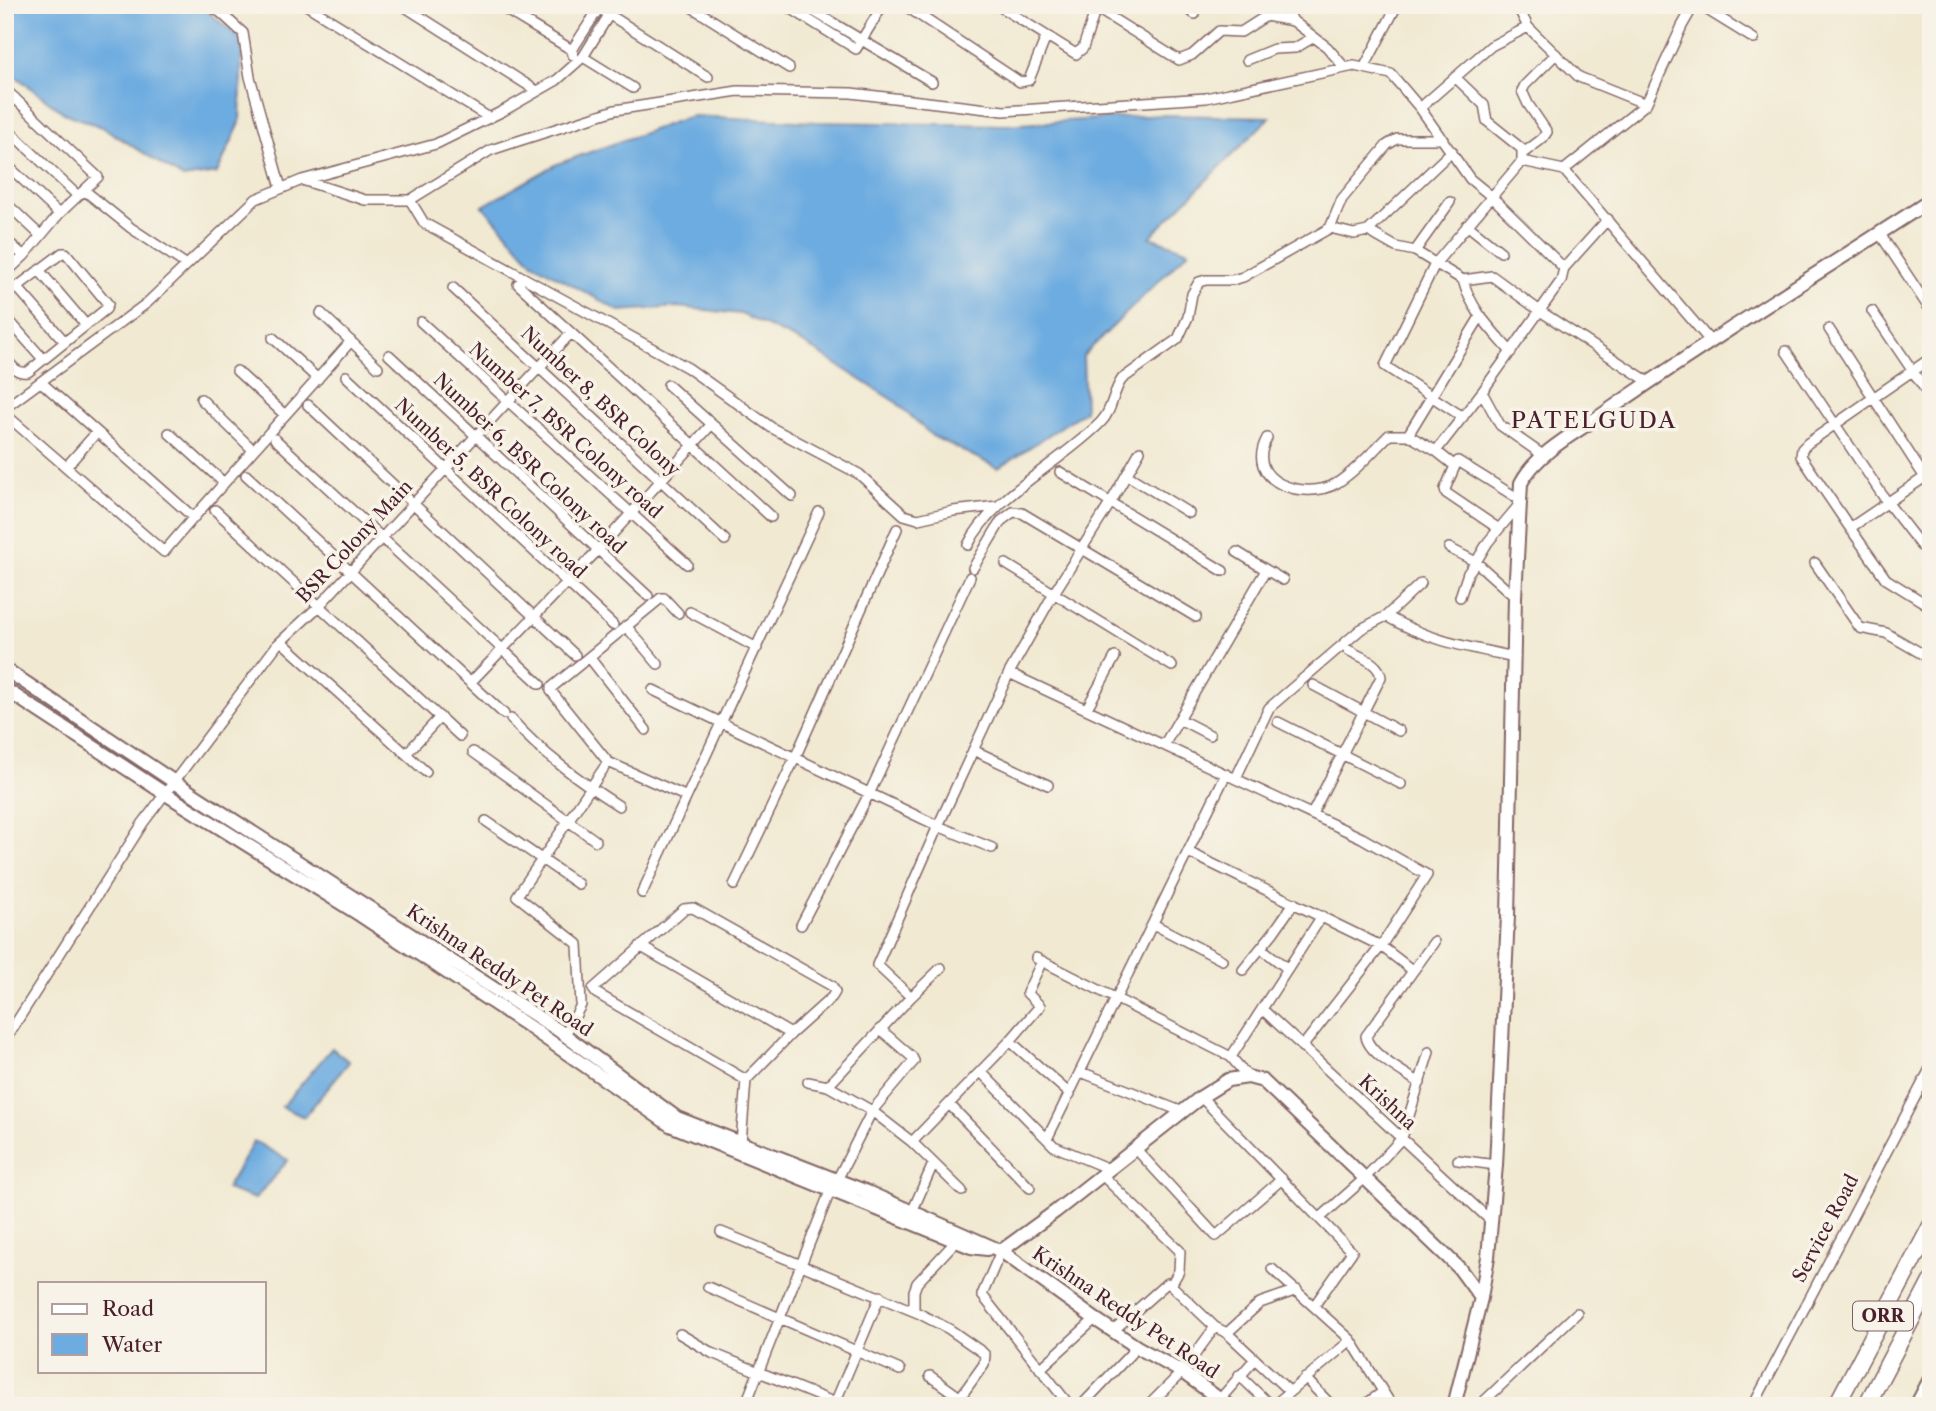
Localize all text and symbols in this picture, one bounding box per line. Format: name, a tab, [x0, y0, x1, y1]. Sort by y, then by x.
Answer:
street label: Number 8, BSR Colony	[516, 322, 685, 481]
street label: Number 7, BSR Colony road	[464, 338, 667, 523]
street label: Number 6, BSR Colony road	[429, 368, 631, 559]
street label: Number 5, BSR Colony road	[390, 393, 592, 584]
district label: PATELGUDA	[1511, 406, 1677, 434]
street label: BSR Colony Main	[292, 475, 417, 608]
street label: Krishna Reddy Pet Road	[402, 900, 597, 1042]
street label: Krishna	[1354, 1070, 1421, 1135]
street label: Service Road	[1787, 1170, 1864, 1286]
street label: Krishna Reddy Pet Road	[1028, 1242, 1223, 1384]
legend	[38, 1282, 266, 1372]
text: Road	[102, 1296, 154, 1321]
road number: ORR	[1853, 1302, 1913, 1330]
text: Water	[101, 1332, 162, 1357]

